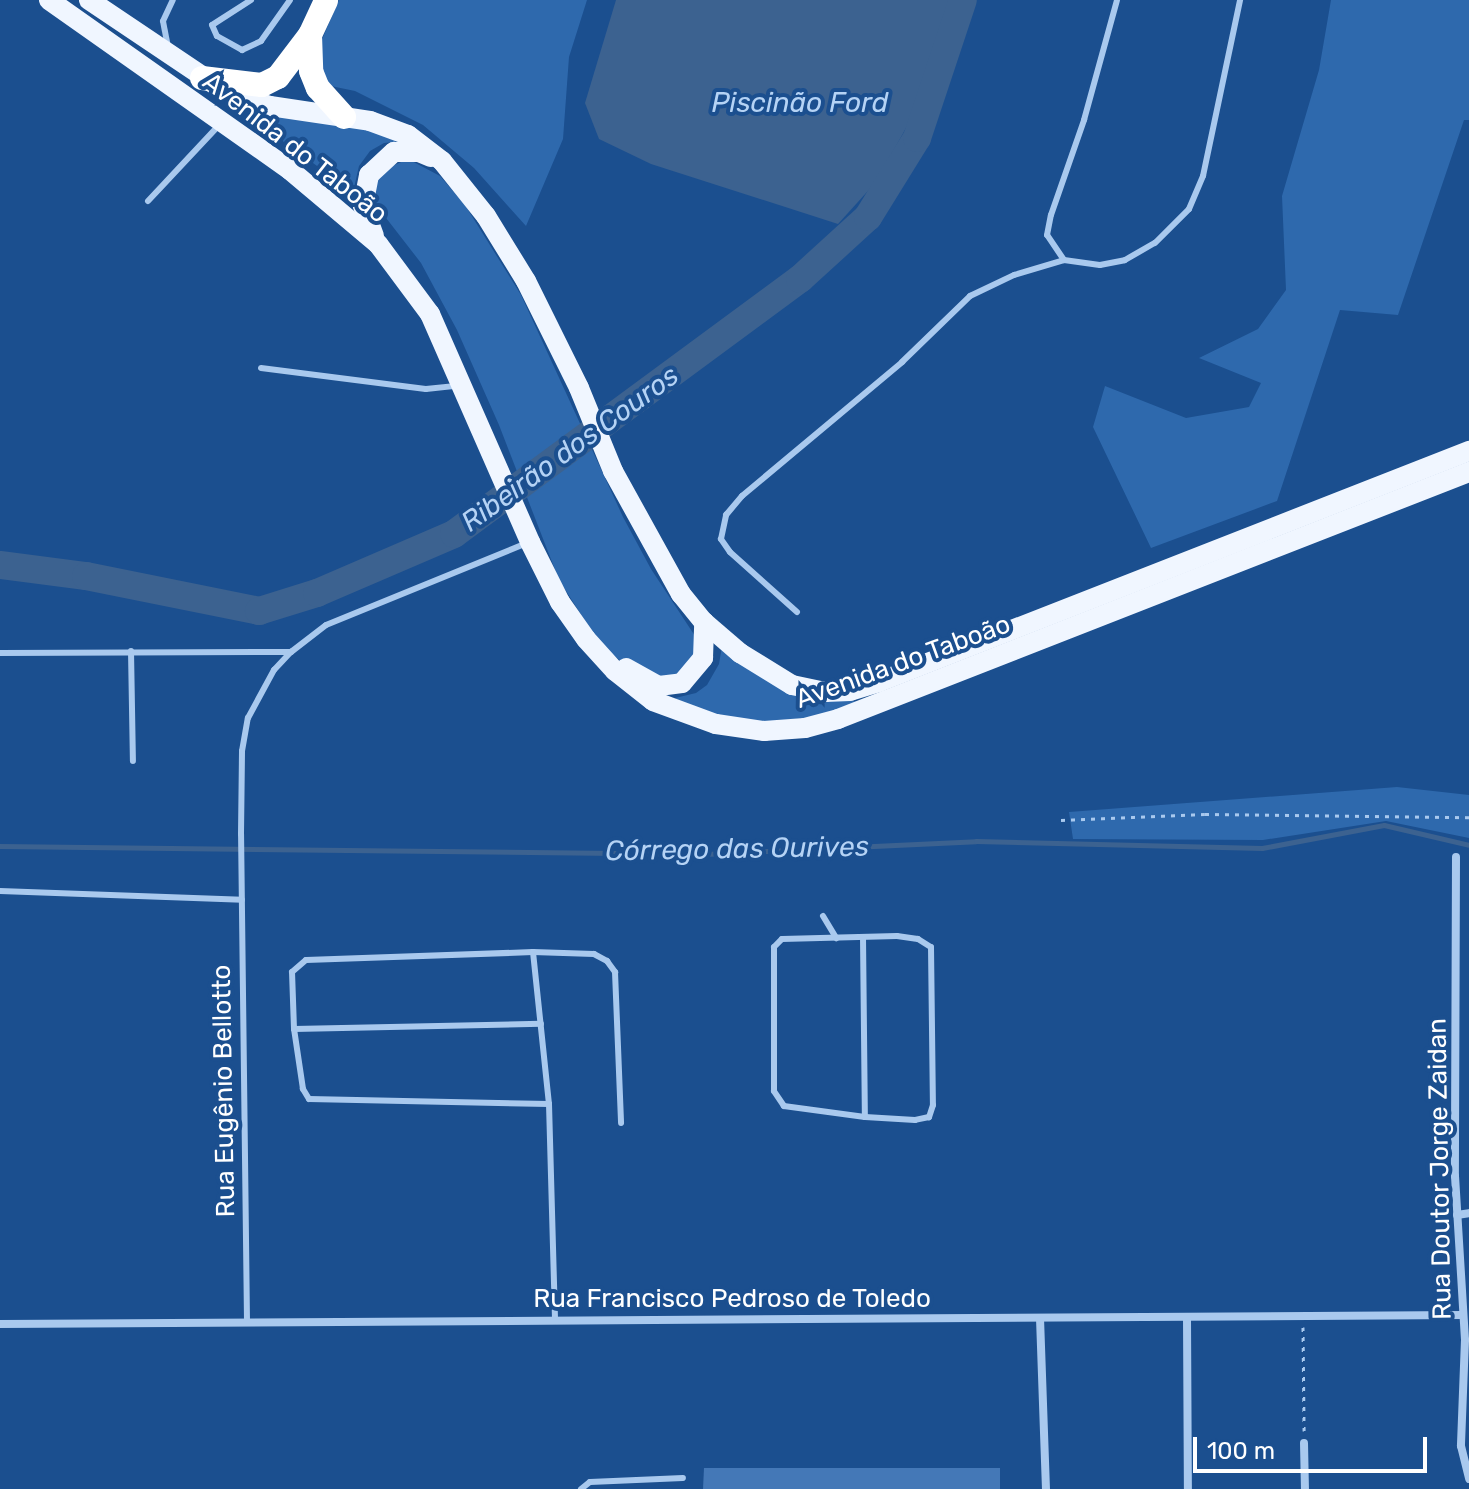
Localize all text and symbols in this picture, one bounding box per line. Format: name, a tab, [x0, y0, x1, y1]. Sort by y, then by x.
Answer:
street label: Avenida do Taboão	[196, 66, 394, 230]
water label: Piscinão Ford	[712, 86, 888, 120]
water label: Ribeirão dos Couros	[455, 359, 685, 539]
street label: Avenida do Taboão	[791, 609, 1015, 715]
water label: Córrego das Ourives	[605, 830, 869, 868]
street label: Rua Eugênio Bellotto	[206, 964, 242, 1218]
street label: Rua Doutor Jorge Zaidan	[1422, 1017, 1458, 1321]
street label: Rua Francisco Pedroso de Toledo	[533, 1283, 931, 1315]
scale bar	[1197, 1421, 1431, 1471]
text: 100 m	[1207, 1437, 1275, 1465]

